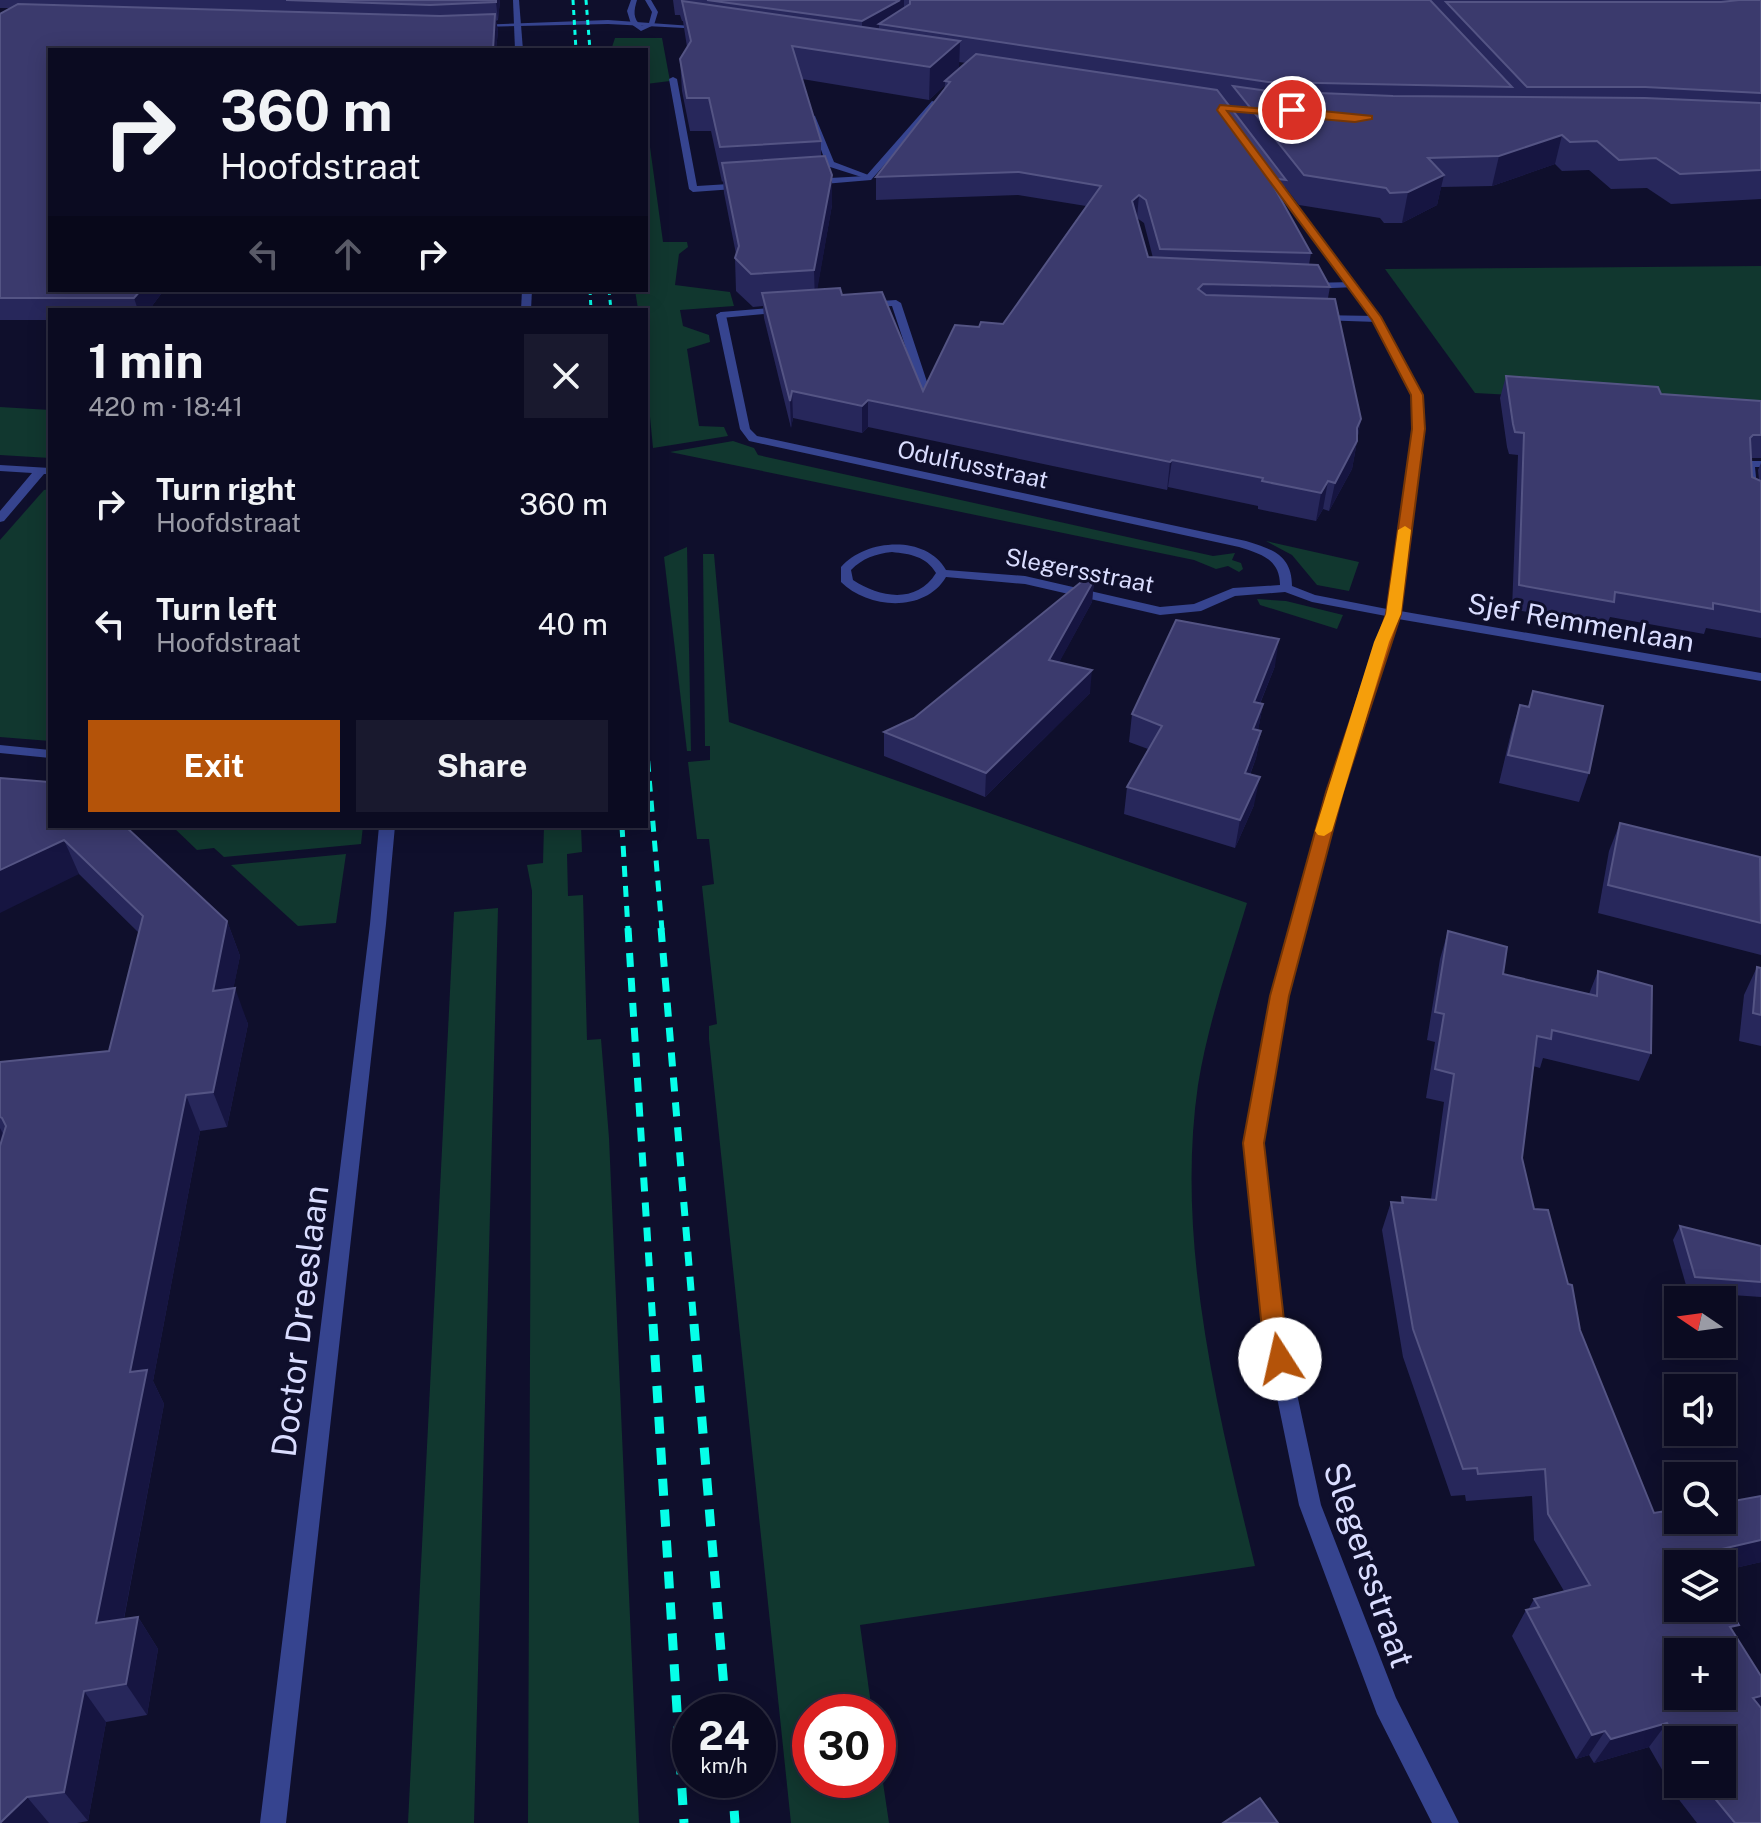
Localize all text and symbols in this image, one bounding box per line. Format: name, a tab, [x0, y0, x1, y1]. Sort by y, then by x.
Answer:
pin	[1258, 76, 1326, 144]
text: 360 m	[220, 78, 393, 144]
icon: right	[88, 80, 192, 184]
icon: arrive	[1270, 88, 1314, 132]
text: Hoofdstraat	[220, 145, 421, 187]
icon: left	[242, 232, 286, 276]
icon: ahead	[326, 232, 370, 276]
icon: right	[410, 232, 454, 276]
text: 1 min	[88, 332, 204, 389]
button: close	[524, 334, 608, 418]
text: 420 m · 18:41	[88, 391, 243, 422]
street label: Odulfusstraat	[895, 434, 1051, 494]
text: Turn right	[156, 471, 296, 507]
icon: right	[88, 482, 132, 526]
text: 360 m	[519, 486, 608, 522]
text: Hoofdstraat	[156, 507, 301, 538]
street label: Slegersstraat	[1003, 542, 1157, 598]
street label: Sjef Remmenlaan	[1465, 586, 1697, 658]
text: Turn left	[156, 591, 277, 627]
icon: left	[88, 602, 132, 646]
text: 40 m	[538, 606, 608, 642]
text: Hoofdstraat	[156, 627, 301, 658]
button: Exit	[88, 720, 340, 812]
button: Share	[356, 720, 608, 812]
street label: Doctor Dreeslaan	[263, 1183, 337, 1459]
north arrow	[1664, 1286, 1736, 1358]
map controls	[1664, 1286, 1736, 1798]
position arrow	[1238, 1317, 1322, 1401]
button: sound	[1664, 1374, 1736, 1446]
street label: Slegersstraat	[1315, 1457, 1423, 1673]
button: search	[1664, 1462, 1736, 1534]
button: layers	[1664, 1550, 1736, 1622]
button: +	[1664, 1638, 1736, 1710]
speed limit sign: 30	[792, 1694, 896, 1798]
text: 24	[698, 1712, 750, 1759]
button: −	[1664, 1726, 1736, 1798]
text: km/h	[700, 1754, 748, 1778]

